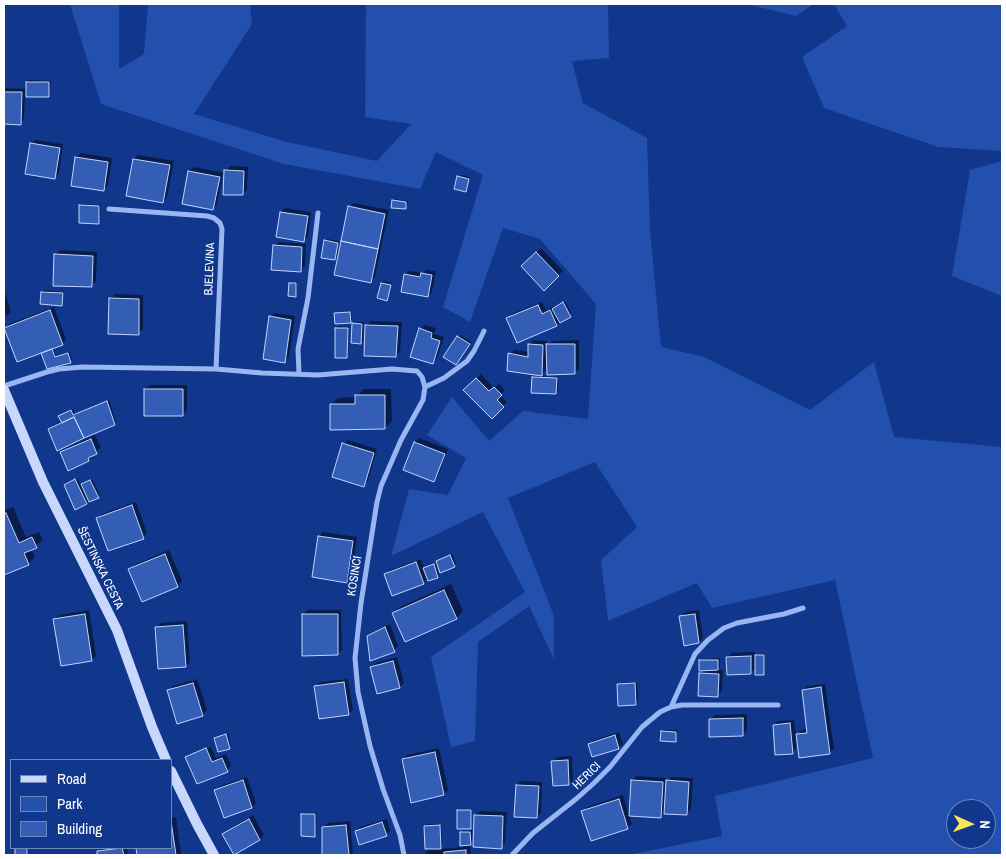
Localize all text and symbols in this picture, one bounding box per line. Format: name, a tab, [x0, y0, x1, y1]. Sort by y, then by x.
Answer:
street label: BJELEVINA	[202, 242, 218, 296]
street label: ŠESTINSKA CESTA	[74, 524, 126, 612]
street label: KOSINCI	[345, 555, 365, 597]
legend	[10, 759, 172, 849]
street label: HERICI	[570, 759, 604, 793]
text: Road	[57, 768, 86, 789]
text: Park	[57, 793, 82, 814]
north arrow	[946, 799, 996, 849]
text: Building	[57, 818, 102, 839]
text: N	[976, 820, 994, 829]

